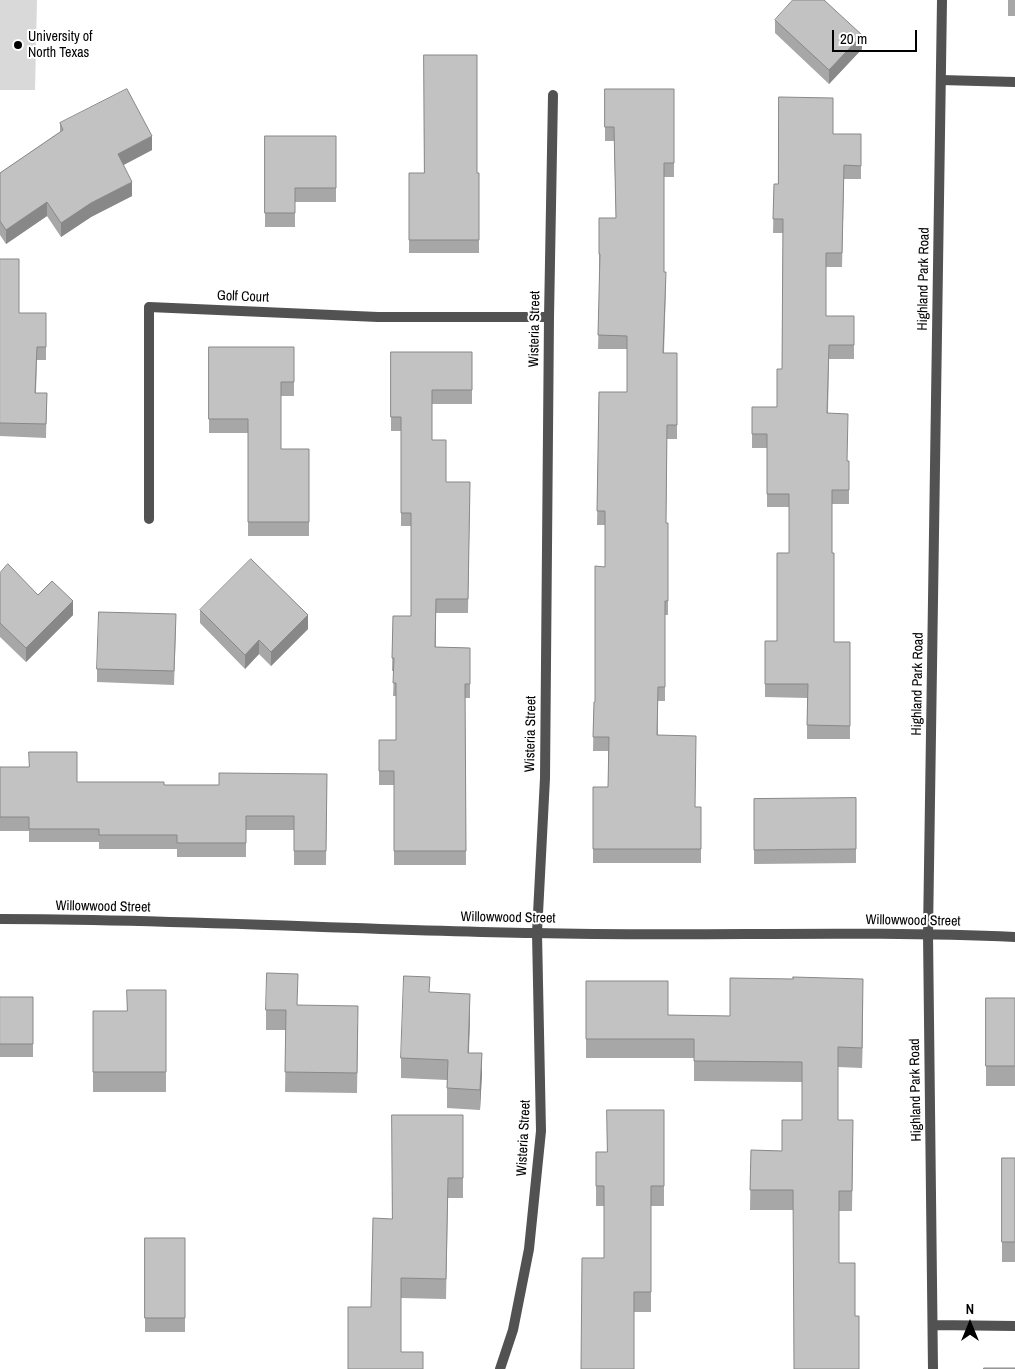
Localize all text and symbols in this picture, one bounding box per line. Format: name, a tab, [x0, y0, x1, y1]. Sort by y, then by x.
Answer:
scale bar	[835, 20, 920, 52]
text: 20 m	[840, 28, 867, 49]
place label: University of North Texas	[28, 29, 92, 62]
marker: University of North Texas	[12, 39, 24, 51]
street label: Highland Park Road	[915, 227, 933, 331]
street label: Golf Court	[217, 288, 269, 306]
street label: Wisteria Street	[526, 291, 544, 367]
street label: Highland Park Road	[909, 632, 927, 736]
street label: Wisteria Street	[522, 696, 540, 772]
street label: Willowwood Street	[55, 898, 151, 916]
street label: Willowwood Street	[460, 909, 556, 927]
street label: Willowwood Street	[865, 912, 961, 930]
street label: Highland Park Road	[907, 1038, 925, 1142]
street label: Wisteria Street	[514, 1099, 534, 1177]
north arrow	[945, 1299, 995, 1349]
text: N	[966, 1300, 974, 1318]

